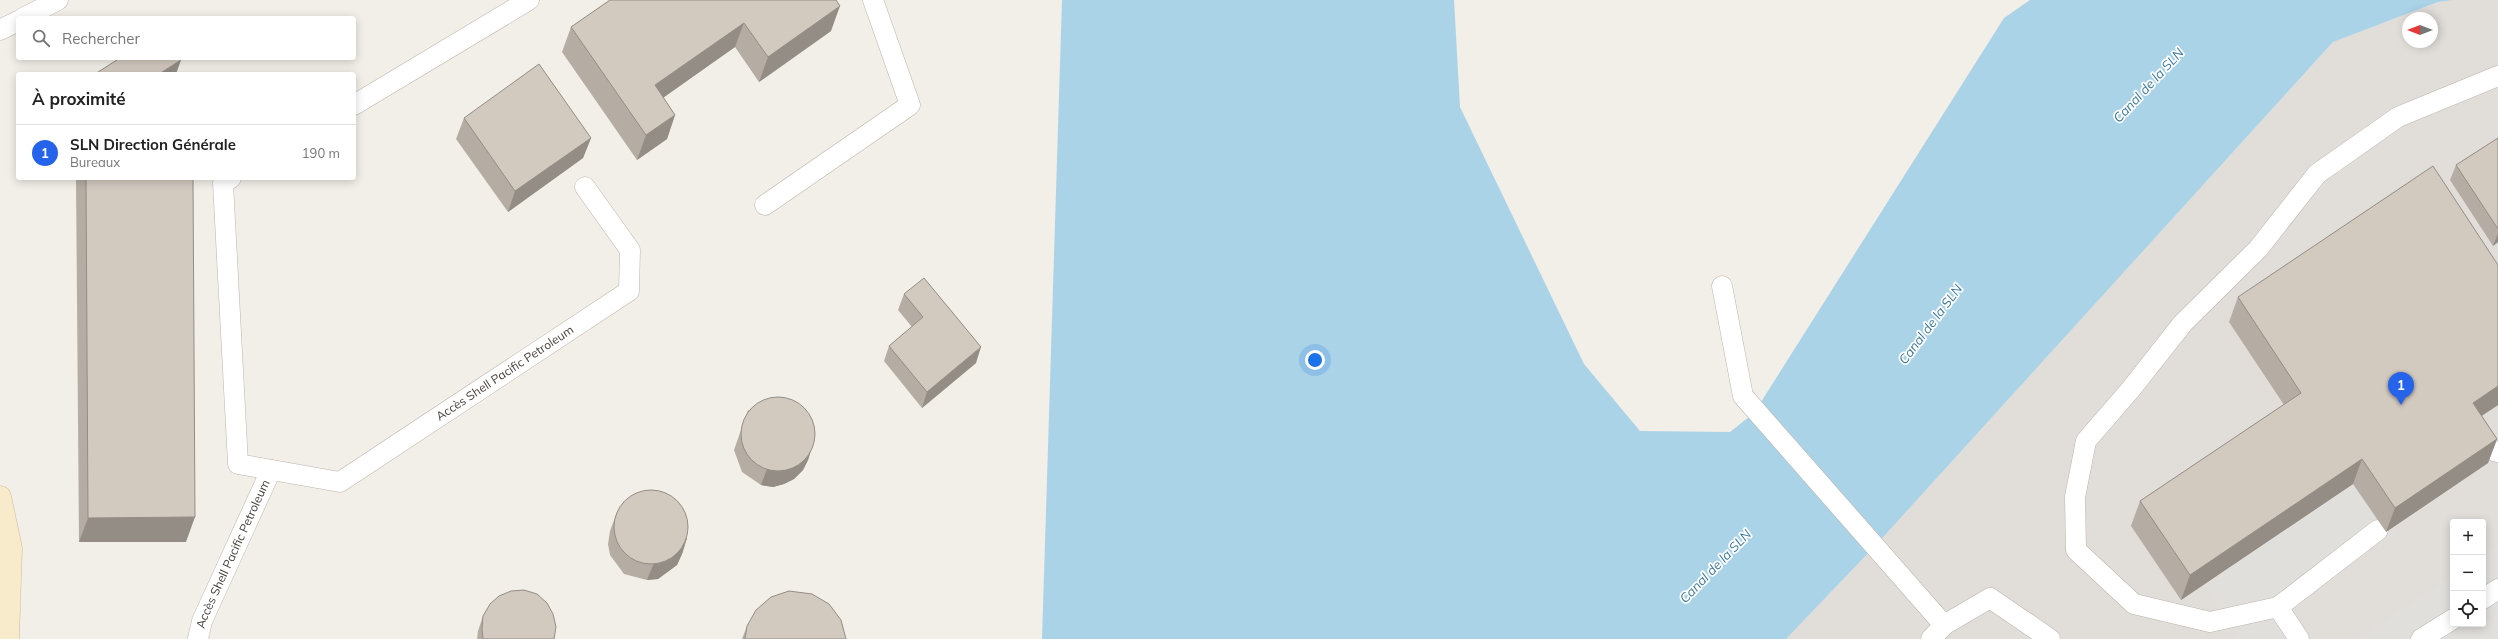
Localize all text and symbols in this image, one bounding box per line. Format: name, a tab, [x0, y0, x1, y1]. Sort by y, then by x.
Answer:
north arrow	[2402, 12, 2438, 48]
search box	[16, 16, 356, 60]
icon: search	[30, 27, 52, 49]
text: Rechercher	[62, 29, 140, 48]
water label: Canal de la SLN	[2109, 44, 2187, 126]
text: À proximité	[32, 88, 126, 109]
text: SLN Direction Générale	[70, 135, 236, 154]
text: 1	[41, 145, 49, 161]
text: 190 m	[302, 145, 340, 161]
text: Bureaux	[70, 154, 120, 170]
water label: Canal de la SLN	[1895, 281, 1965, 367]
street label: Accès Shell Pacific Petroleum	[433, 322, 576, 424]
your location	[1305, 350, 1325, 370]
pin: 1	[2388, 372, 2414, 405]
street label: Accès Shell Pacific Petroleum	[193, 477, 273, 630]
map controls	[2450, 519, 2486, 627]
button: +	[2450, 519, 2486, 555]
water label: Canal de la SLN	[1676, 526, 1754, 606]
button: −	[2450, 555, 2486, 591]
button: locate	[2450, 591, 2486, 627]

